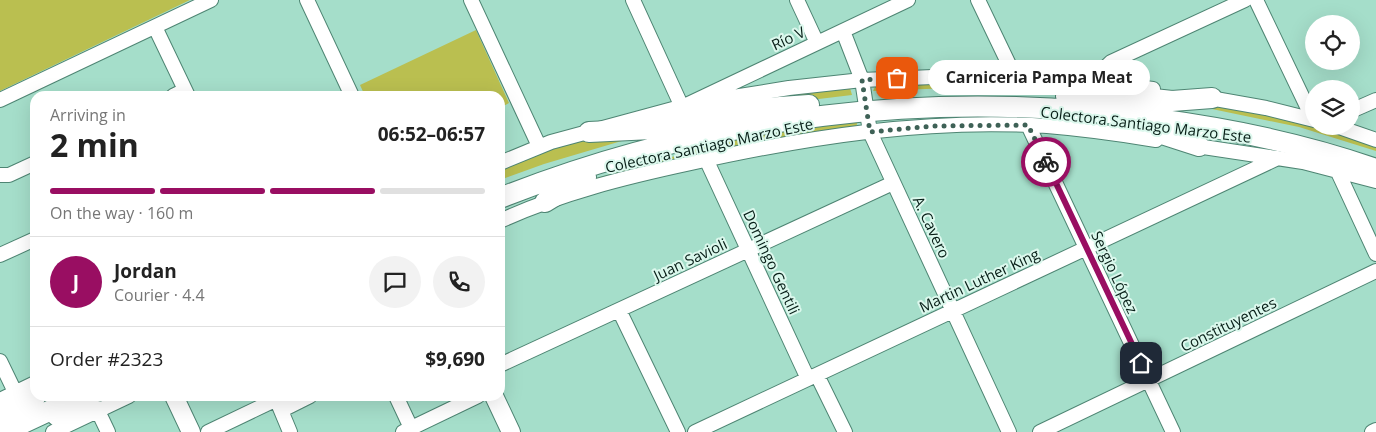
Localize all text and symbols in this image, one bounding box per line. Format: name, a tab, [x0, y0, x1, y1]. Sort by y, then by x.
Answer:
map controls	[1305, 15, 1360, 135]
button: locate	[1305, 15, 1360, 70]
street label: Río V	[768, 22, 808, 54]
pin	[876, 57, 918, 99]
callout: Carniceria Pampa Meat	[927, 60, 1150, 96]
icon: bag	[883, 64, 911, 92]
text: Carniceria Pampa Meat	[946, 66, 1132, 88]
button: layers	[1305, 80, 1360, 135]
street label: Colectora Santiago Marzo Este	[1040, 101, 1252, 147]
text: Arriving in	[50, 104, 126, 126]
street label: Colectora Santiago Marzo Este	[603, 113, 815, 177]
text: 06:52–06:57	[378, 121, 485, 147]
text: 2 min	[50, 123, 139, 166]
courier	[1021, 137, 1071, 187]
icon: bike	[1032, 148, 1060, 176]
street label: A. Cavero	[909, 193, 955, 261]
text: On the way · 160 m	[50, 202, 193, 224]
street label: Domingo Gentili	[739, 207, 805, 317]
street label: Sergio López	[1087, 227, 1143, 317]
street label: Juan Savioli	[648, 233, 730, 286]
street label: Martin Luther King	[916, 243, 1042, 317]
button: chat	[369, 256, 421, 308]
button: phone	[433, 256, 485, 308]
text: Jordan	[114, 258, 177, 284]
text: J	[73, 269, 79, 295]
text: Courier · 4.4	[114, 284, 205, 306]
street label: Constituyentes	[1177, 292, 1279, 356]
pin	[1120, 342, 1162, 384]
text: Order #2323	[50, 346, 163, 372]
text: $9,690	[425, 346, 485, 372]
icon: home	[1127, 349, 1155, 377]

